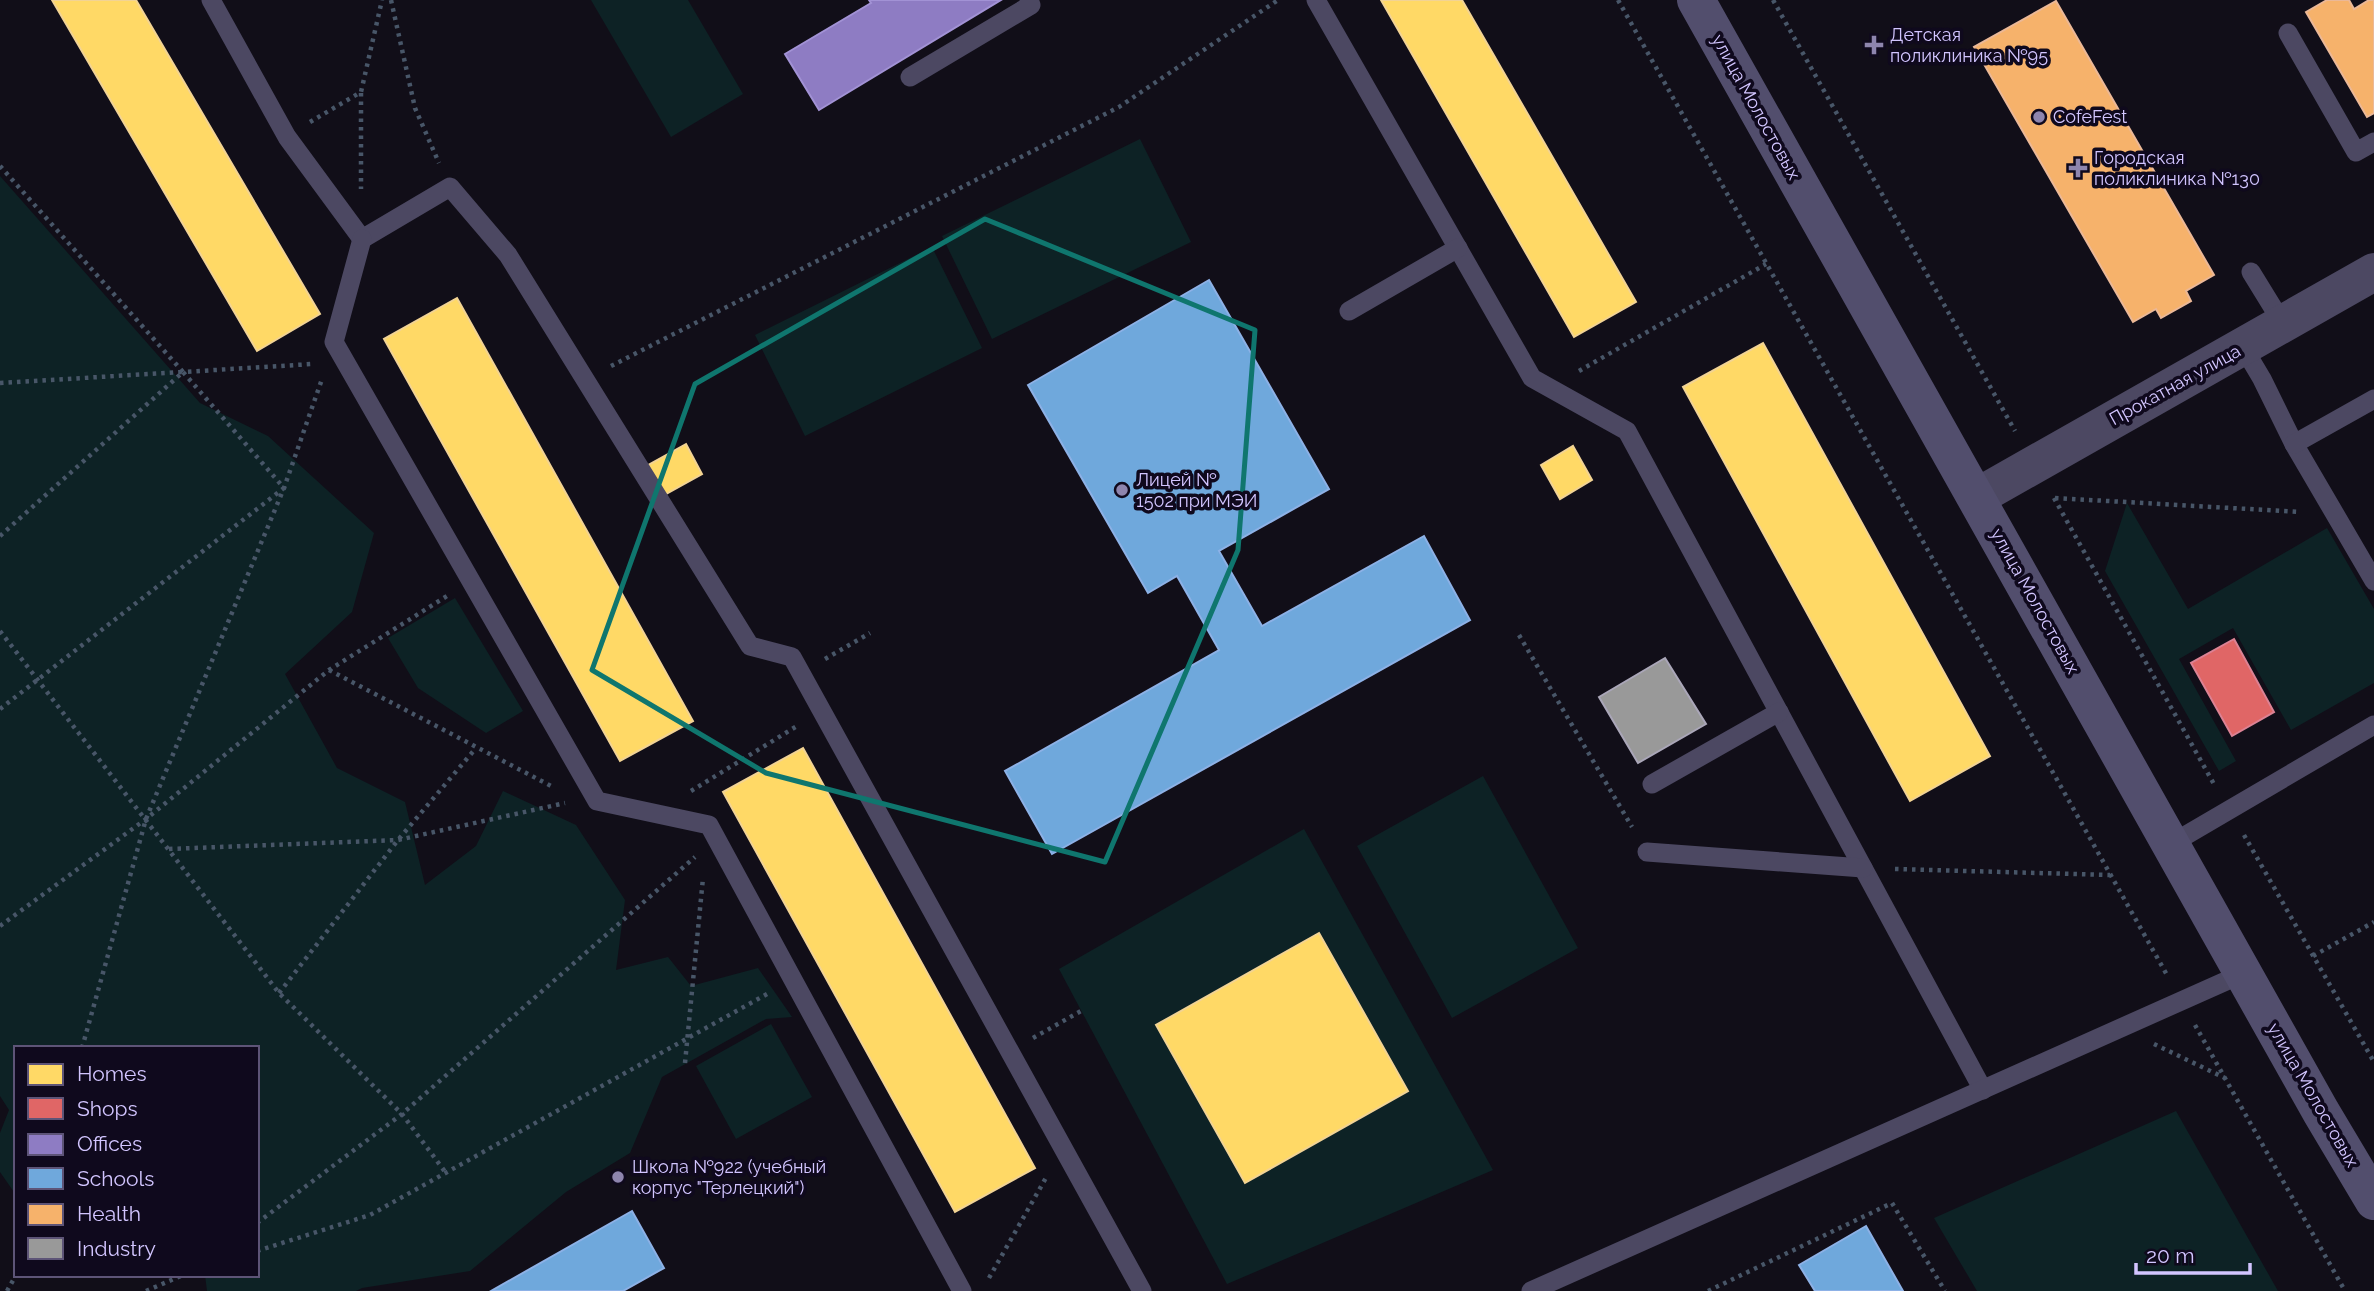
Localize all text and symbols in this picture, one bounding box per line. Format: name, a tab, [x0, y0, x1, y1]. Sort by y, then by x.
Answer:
place label: Детская поликлиника №95	[1890, 24, 2048, 66]
street label: улица Молостовых	[1708, 30, 1805, 183]
marker: Детская поликлиника №95	[1864, 35, 1884, 55]
place label: CofeFest	[2053, 106, 2127, 127]
marker: CofeFest	[2031, 109, 2047, 125]
place label: Городская поликлиника №130	[2094, 147, 2260, 189]
marker: Городская поликлиника №130	[2068, 158, 2088, 178]
street label: Прокатная улица	[2105, 340, 2244, 429]
place label: Лицей № 1502 при МЭИ	[1136, 469, 1257, 511]
marker: Лицей № 1502 при МЭИ	[1114, 482, 1130, 498]
street label: улица Молостовых	[1987, 524, 2084, 677]
street label: улица Молостовых	[2264, 1019, 2363, 1171]
legend	[14, 1046, 259, 1277]
text: Homes	[77, 1061, 147, 1086]
text: Shops	[77, 1096, 138, 1121]
text: Offices	[77, 1131, 142, 1156]
place label: Школа №922 (учебный корпус "Терлецкий")	[632, 1156, 826, 1198]
text: Schools	[77, 1166, 154, 1191]
marker: Школа №922 (учебный корпус "Терлецкий")	[610, 1169, 626, 1185]
text: Health	[77, 1201, 141, 1226]
scale bar	[2136, 1232, 2250, 1276]
text: Industry	[77, 1236, 156, 1261]
text: 20 m	[2146, 1243, 2194, 1268]

